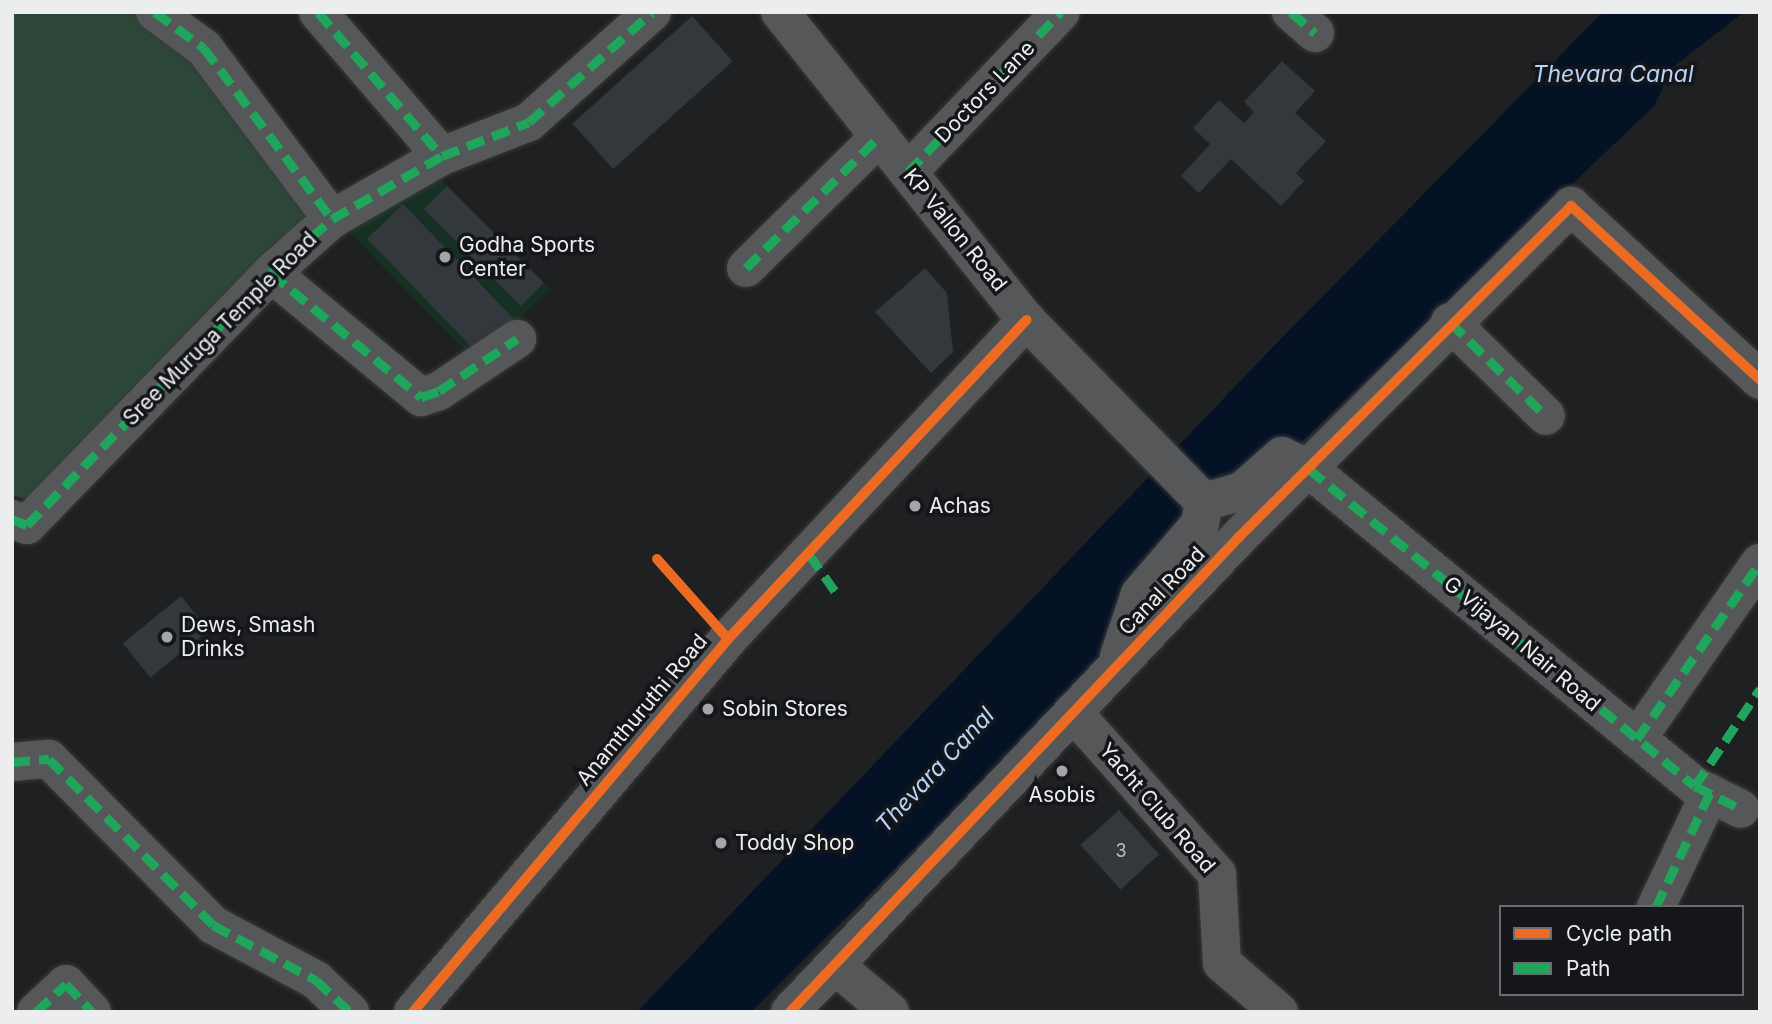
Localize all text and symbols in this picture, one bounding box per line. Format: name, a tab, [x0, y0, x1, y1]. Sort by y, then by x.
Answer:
street label: Doctors Lane	[930, 36, 1040, 148]
water label: Thevara Canal	[1533, 60, 1693, 88]
street label: KP Vallon Road	[898, 164, 1012, 296]
street label: Sree Muruga Temple Road	[118, 227, 322, 431]
place label: Godha Sports Center	[459, 232, 595, 282]
marker: Godha Sports Center	[437, 249, 453, 265]
place label: Achas	[929, 493, 991, 519]
marker: Achas	[907, 498, 923, 514]
street label: Canal Road	[1114, 542, 1210, 640]
street label: G Vijayan Nair Road	[1439, 571, 1605, 717]
place label: Dews, Smash Drinks	[181, 612, 315, 662]
marker: Dews, Smash Drinks	[159, 629, 175, 645]
street label: Anamthuruthi Road	[571, 629, 713, 791]
place label: Sobin Stores	[722, 696, 848, 722]
marker: Sobin Stores	[700, 701, 716, 717]
water label: Thevara Canal	[870, 702, 1000, 838]
street label: Yacht Club Road	[1094, 738, 1220, 878]
marker: Asobis	[1054, 763, 1070, 779]
place label: Asobis	[1028, 782, 1096, 808]
place label: Toddy Shop	[735, 830, 854, 856]
marker: Toddy Shop	[713, 835, 729, 851]
house number: 3	[1115, 840, 1127, 862]
legend	[1499, 905, 1744, 996]
text: Cycle path	[1566, 921, 1672, 946]
text: Path	[1566, 956, 1611, 981]

